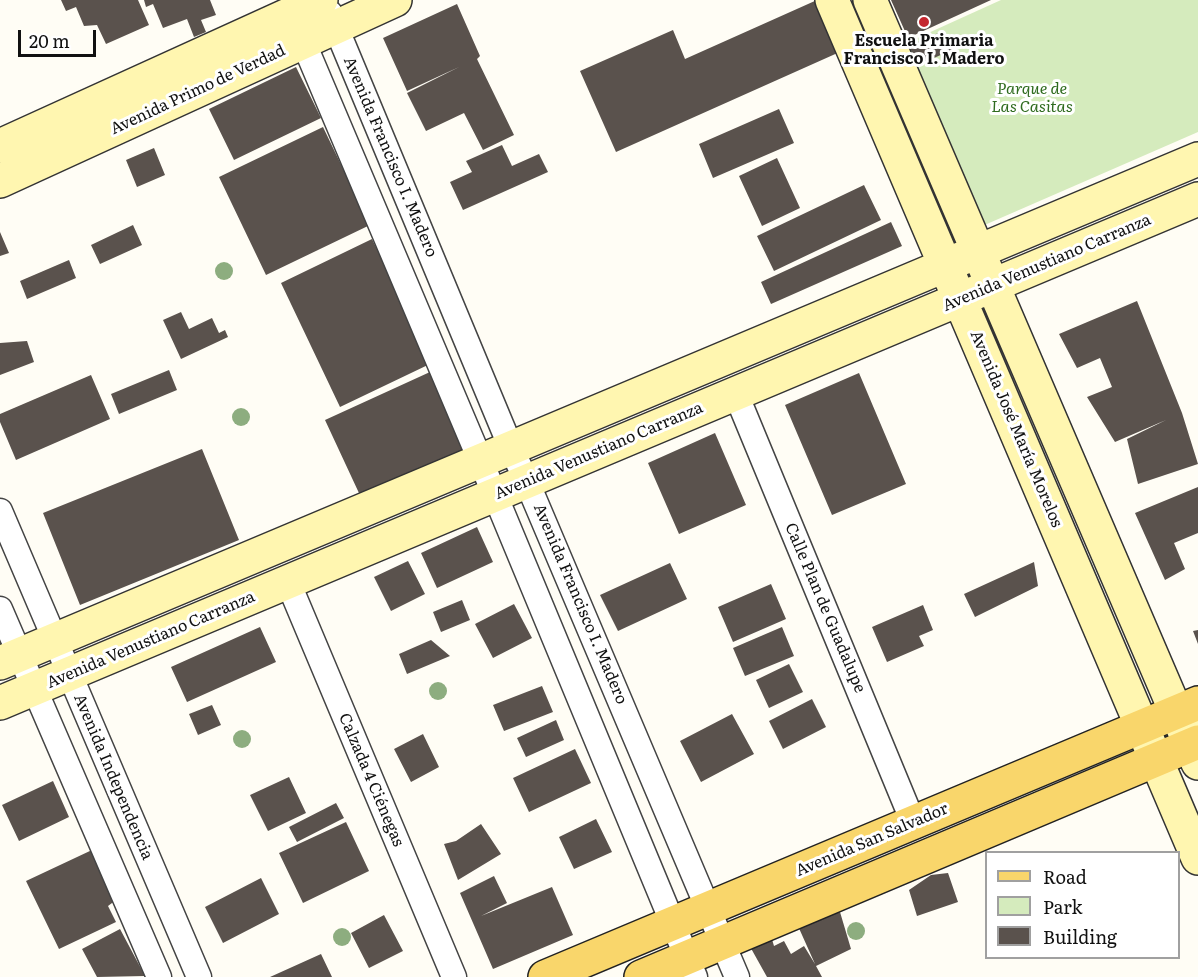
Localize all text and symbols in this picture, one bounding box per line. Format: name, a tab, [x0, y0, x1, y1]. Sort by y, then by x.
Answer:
marker: Escuela Primaria Francisco I. Madero	[917, 15, 931, 29]
scale bar	[21, 18, 99, 56]
text: 20 m	[29, 27, 70, 54]
place label: Escuela Primaria Francisco I. Madero	[844, 31, 1004, 69]
street label: Avenida Primo de Verdad	[108, 41, 288, 139]
street label: Avenida Francisco I. Madero	[339, 54, 441, 260]
park label: Parque de Las Casitas	[991, 79, 1073, 117]
street label: Avenida Venustiano Carranza	[940, 210, 1154, 316]
street label: Avenida José María Morelos	[966, 328, 1066, 530]
street label: Avenida Venustiano Carranza	[492, 398, 706, 504]
street label: Avenida Francisco I. Madero	[529, 501, 631, 707]
street label: Calle Plan de Guadalupe	[780, 520, 870, 696]
street label: Avenida Venustiano Carranza	[44, 587, 258, 693]
street label: Avenida Independencia	[69, 691, 157, 863]
street label: Calzada 4 Ciénegas	[334, 710, 408, 850]
street label: Avenida San Salvador	[793, 799, 951, 881]
legend	[985, 851, 1180, 959]
text: Road	[1043, 863, 1087, 890]
text: Park	[1043, 893, 1082, 920]
text: Building	[1043, 923, 1117, 950]

